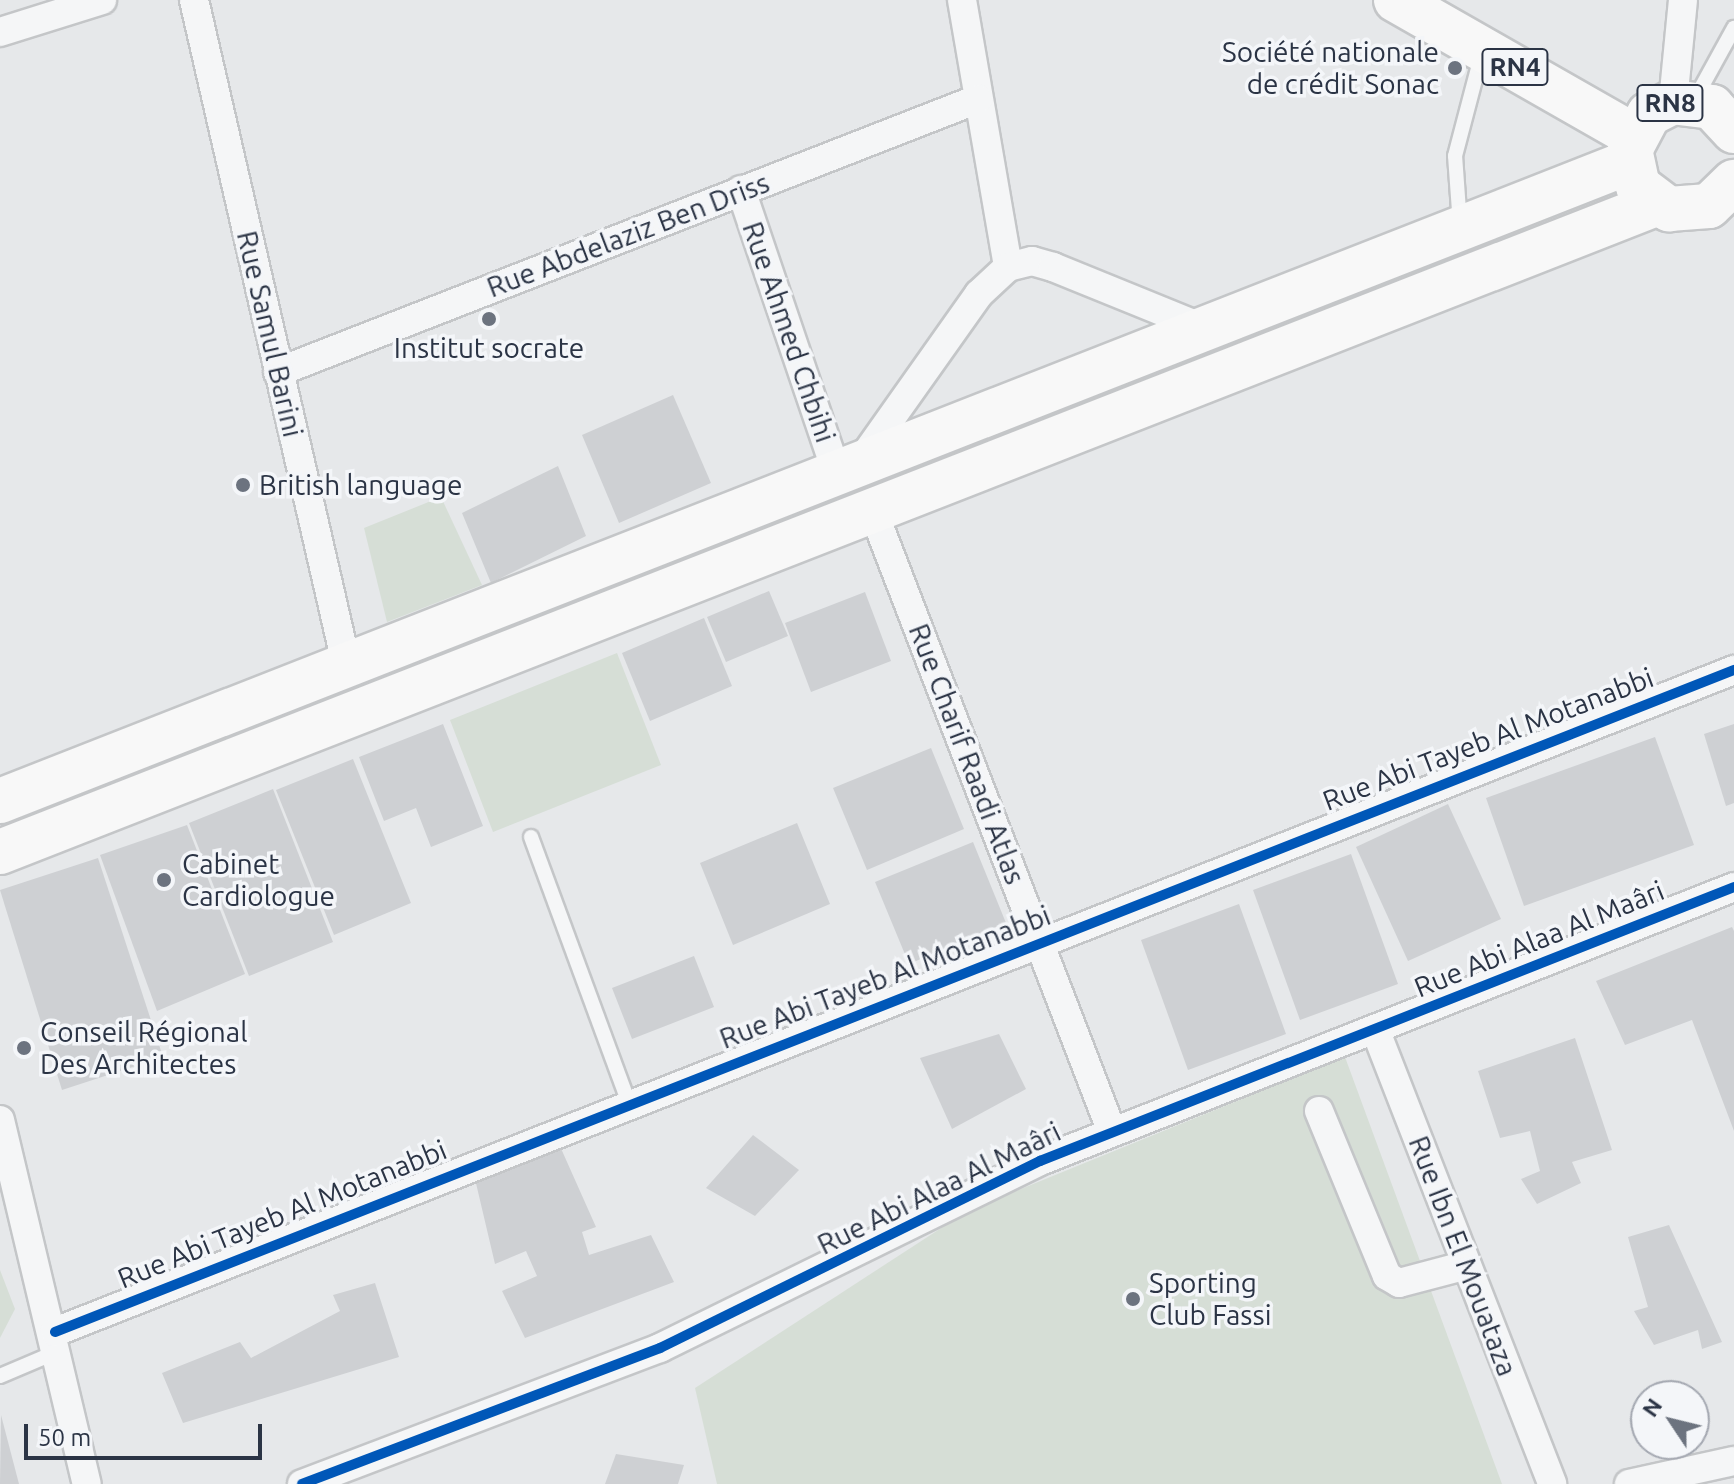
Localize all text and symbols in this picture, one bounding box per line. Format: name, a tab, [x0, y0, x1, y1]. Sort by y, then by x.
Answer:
place label: Société nationale de crédit Sonac	[1222, 35, 1439, 101]
road number: RN4	[1481, 45, 1549, 89]
marker: Société nationale de crédit Sonac	[1446, 59, 1464, 77]
road number: RN8	[1636, 81, 1704, 125]
street label: Rue Abdelaziz Ben Driss	[482, 166, 774, 304]
street label: Rue Ahmed Chbihi	[736, 217, 842, 447]
street label: Rue Samul Barini	[230, 228, 310, 440]
marker: Institut socrate	[480, 310, 498, 328]
place label: Institut socrate	[394, 331, 584, 365]
place label: British language	[259, 468, 462, 502]
marker: British language	[234, 476, 252, 494]
street label: Rue Charif Raadi Atlas	[902, 619, 1032, 889]
street label: Rue Abi Tayeb Al Motanabbi	[1318, 660, 1658, 818]
place label: Cabinet Cardiologue	[182, 847, 335, 913]
marker: Cabinet Cardiologue	[153, 869, 175, 891]
street label: Rue Abi Alaa Al Maâri	[1409, 874, 1669, 1004]
street label: Rue Abi Tayeb Al Motanabbi	[715, 898, 1055, 1056]
place label: Conseil Régional Des Architectes	[40, 1015, 248, 1081]
marker: Conseil Régional Des Architectes	[15, 1039, 33, 1057]
street label: Rue Abi Alaa Al Maâri	[812, 1115, 1066, 1261]
street label: Rue Ibn El Mouataza	[1402, 1131, 1524, 1381]
street label: Rue Abi Tayeb Al Motanabbi	[113, 1133, 451, 1295]
place label: Sporting Club Fassi	[1149, 1266, 1271, 1332]
marker: Sporting Club Fassi	[1124, 1290, 1142, 1308]
north arrow	[1630, 1380, 1710, 1460]
text: N	[1637, 1393, 1667, 1421]
scale bar	[28, 1408, 266, 1458]
text: 50 m	[38, 1424, 91, 1451]

